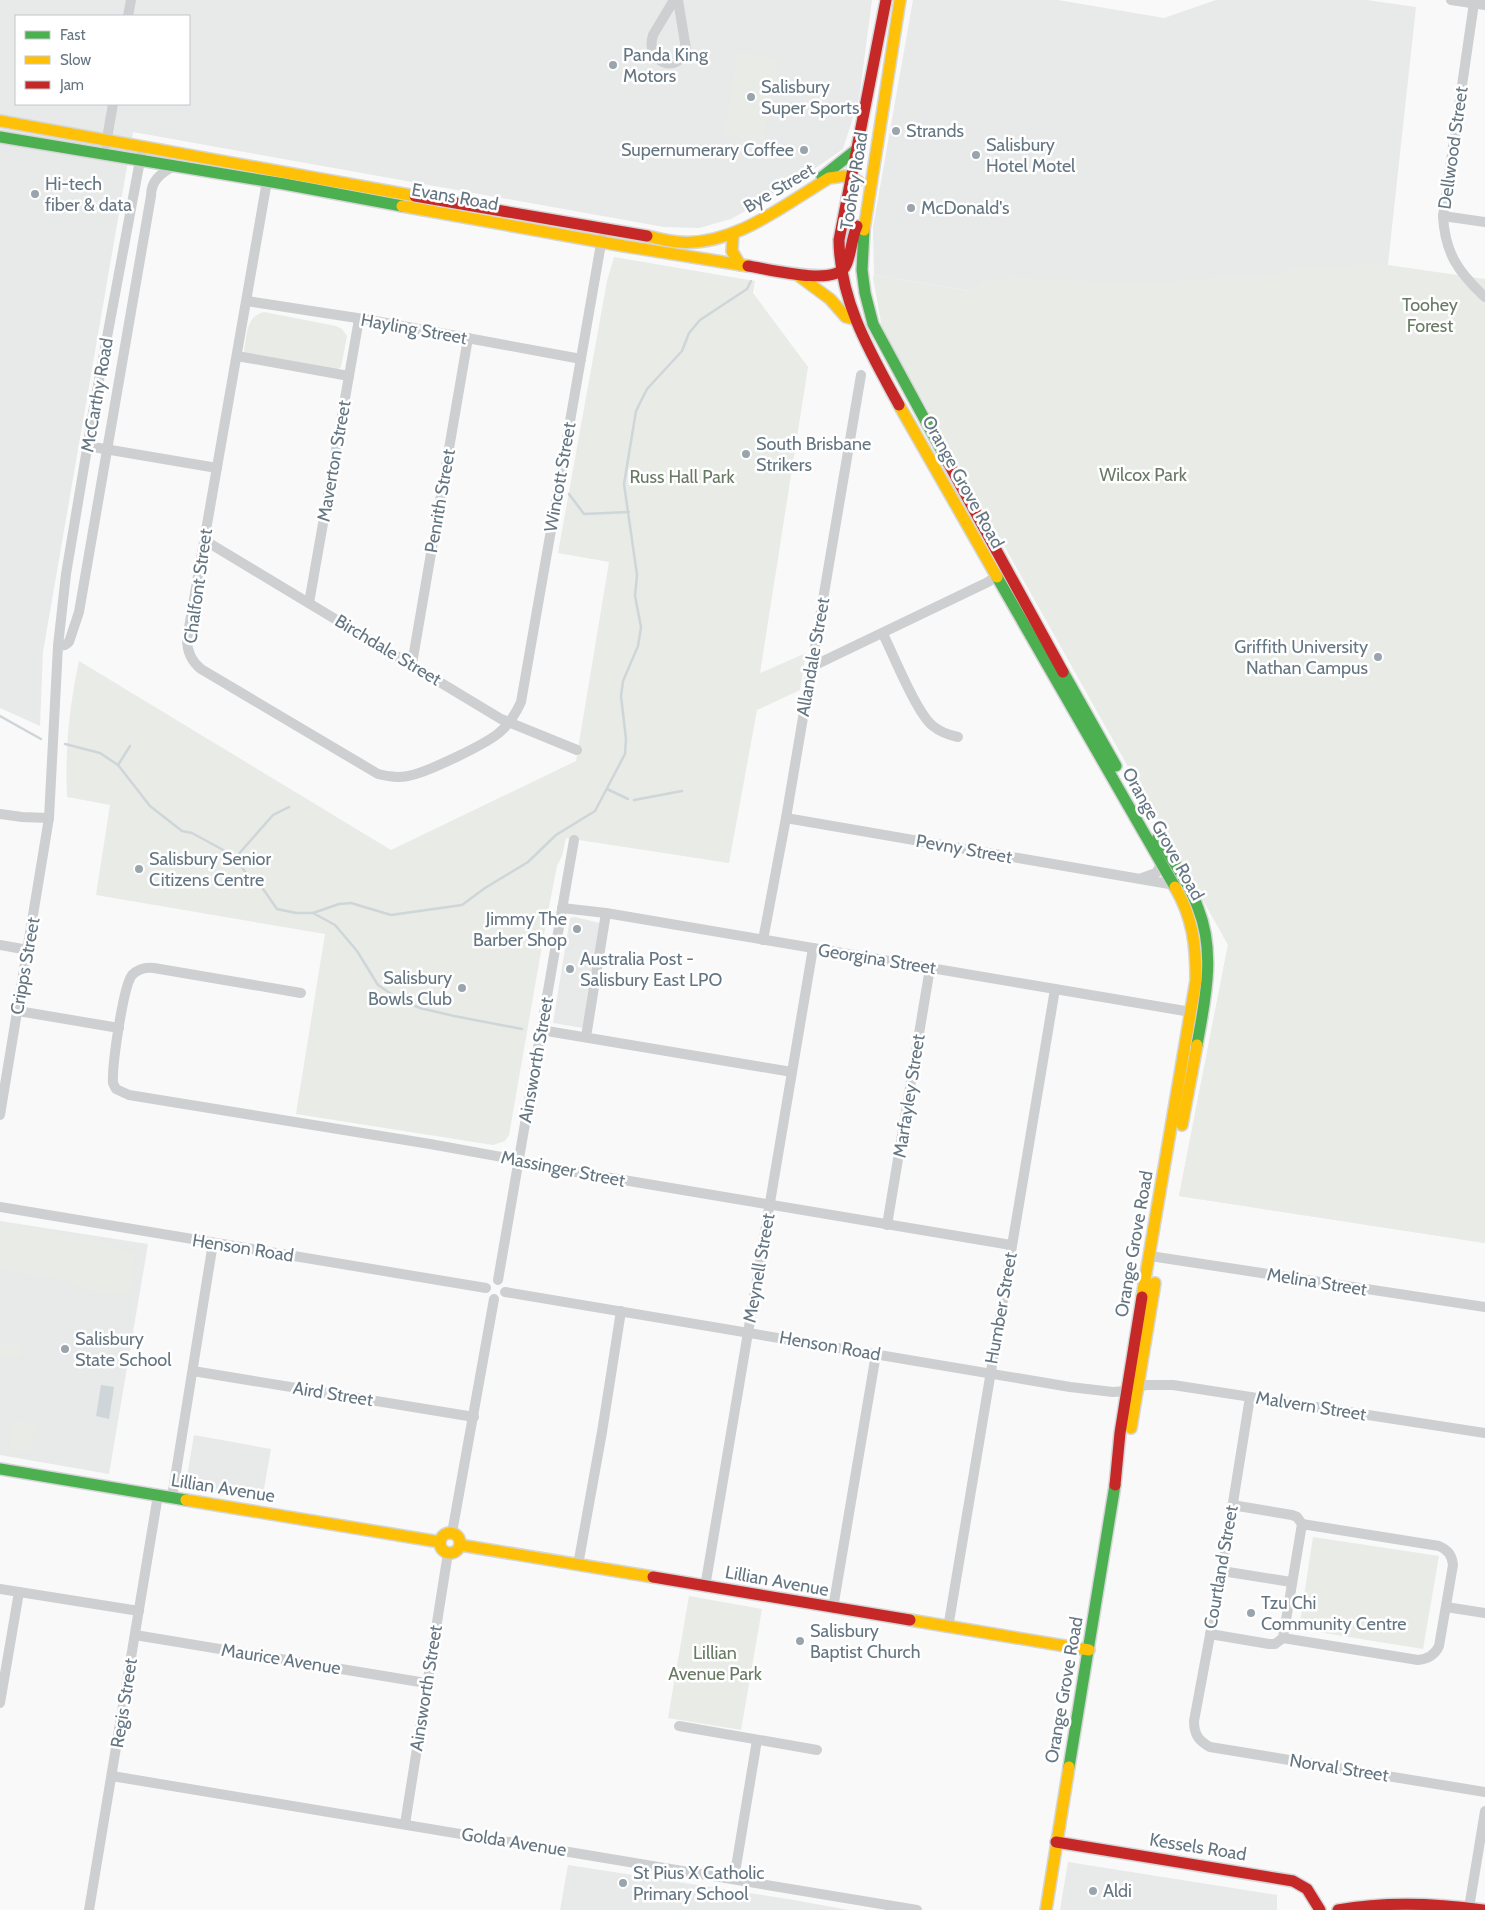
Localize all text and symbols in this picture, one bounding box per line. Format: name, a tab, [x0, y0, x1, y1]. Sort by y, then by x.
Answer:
legend	[15, 15, 190, 105]
text: Fast	[60, 26, 85, 44]
place label: Panda King Motors	[623, 44, 709, 87]
text: Slow	[60, 51, 91, 69]
marker: Panda King Motors	[607, 59, 619, 71]
text: Jam	[59, 76, 84, 94]
place label: Salisbury Super Sports	[761, 76, 859, 119]
street label: Dellwood Street	[1434, 85, 1472, 211]
marker: Salisbury Super Sports	[745, 91, 757, 103]
place label: Strands	[906, 120, 964, 142]
marker: Strands	[890, 125, 902, 137]
street label: Toohey Road	[835, 130, 873, 232]
place label: Salisbury Hotel Motel	[986, 134, 1076, 177]
place label: Supernumerary Coffee	[621, 139, 794, 161]
marker: Supernumerary Coffee	[798, 144, 810, 156]
marker: Salisbury Hotel Motel	[970, 149, 982, 161]
street label: Bye Street	[740, 158, 818, 218]
place label: Hi-tech fiber & data	[45, 173, 132, 216]
street label: Evans Road	[410, 179, 500, 215]
marker: Hi-tech fiber & data	[29, 188, 41, 200]
place label: McDonald's	[921, 197, 1009, 219]
marker: McDonald's	[905, 202, 917, 214]
park label: Toohey Forest	[1402, 294, 1458, 337]
street label: Hayling Street	[359, 309, 469, 349]
street label: McCarthy Road	[76, 336, 118, 454]
street label: Maverton Street	[313, 399, 355, 523]
street label: Orange Grove Road	[917, 412, 1009, 552]
street label: Wincott Street	[540, 420, 580, 534]
place label: South Brisbane Strikers	[756, 433, 871, 476]
street label: Penrith Street	[420, 447, 460, 555]
marker: South Brisbane Strikers	[740, 448, 752, 460]
park label: Wilcox Park	[1099, 464, 1188, 486]
park label: Russ Hall Park	[629, 466, 736, 488]
street label: Chalfont Street	[179, 527, 217, 645]
street label: Allandale Street	[792, 596, 834, 718]
street label: Birchdale Street	[331, 610, 445, 690]
place label: Griffith University Nathan Campus	[1234, 636, 1368, 679]
marker: Griffith University Nathan Campus	[1372, 651, 1384, 663]
street label: Orange Grove Road	[1117, 764, 1209, 904]
street label: Pevny Street	[914, 830, 1014, 868]
place label: Salisbury Senior Citizens Centre	[149, 848, 271, 891]
marker: Salisbury Senior Citizens Centre	[133, 863, 145, 875]
place label: Jimmy The Barber Shop	[473, 908, 567, 951]
street label: Cripps Street	[6, 916, 44, 1016]
marker: Jimmy The Barber Shop	[571, 923, 583, 935]
street label: Georgina Street	[817, 939, 937, 979]
place label: Australia Post - Salisbury East LPO	[580, 948, 722, 991]
marker: Australia Post - Salisbury East LPO	[564, 963, 576, 975]
place label: Salisbury Bowls Club	[368, 967, 452, 1010]
marker: Salisbury Bowls Club	[456, 982, 468, 994]
street label: Ainsworth Street	[514, 996, 558, 1124]
street label: Marfayley Street	[888, 1033, 930, 1159]
street label: Massinger Street	[499, 1146, 627, 1192]
street label: Orange Grove Road	[1110, 1169, 1158, 1319]
street label: Meynell Street	[739, 1212, 779, 1324]
street label: Henson Road	[191, 1229, 295, 1267]
street label: Humber Street	[980, 1250, 1022, 1366]
street label: Melina Street	[1266, 1263, 1368, 1301]
street label: Henson Road	[778, 1326, 882, 1366]
place label: Salisbury State School	[75, 1328, 172, 1371]
marker: Salisbury State School	[59, 1343, 71, 1355]
street label: Aird Street	[291, 1377, 375, 1411]
street label: Malvern Street	[1254, 1386, 1368, 1426]
street label: Lillian Avenue	[169, 1469, 277, 1507]
street label: Courtland Street	[1199, 1503, 1243, 1631]
street label: Lillian Avenue	[723, 1561, 831, 1601]
place label: Tzu Chi Community Centre	[1261, 1592, 1407, 1635]
marker: Tzu Chi Community Centre	[1245, 1607, 1257, 1619]
street label: Orange Grove Road	[1040, 1615, 1088, 1765]
place label: Salisbury Baptist Church	[810, 1620, 920, 1663]
street label: Ainsworth Street	[405, 1624, 447, 1752]
marker: Salisbury Baptist Church	[794, 1635, 806, 1647]
street label: Maurice Avenue	[220, 1639, 342, 1679]
park label: Lillian Avenue Park	[668, 1642, 763, 1685]
street label: Regis Street	[106, 1657, 142, 1749]
street label: Norval Street	[1288, 1749, 1390, 1787]
street label: Golda Avenue	[460, 1823, 568, 1861]
street label: Kessels Road	[1148, 1828, 1248, 1866]
place label: St Pius X Catholic Primary School	[633, 1862, 765, 1905]
marker: St Pius X Catholic Primary School	[617, 1877, 629, 1889]
place label: Aldi	[1103, 1880, 1132, 1902]
marker: Aldi	[1087, 1885, 1099, 1897]

